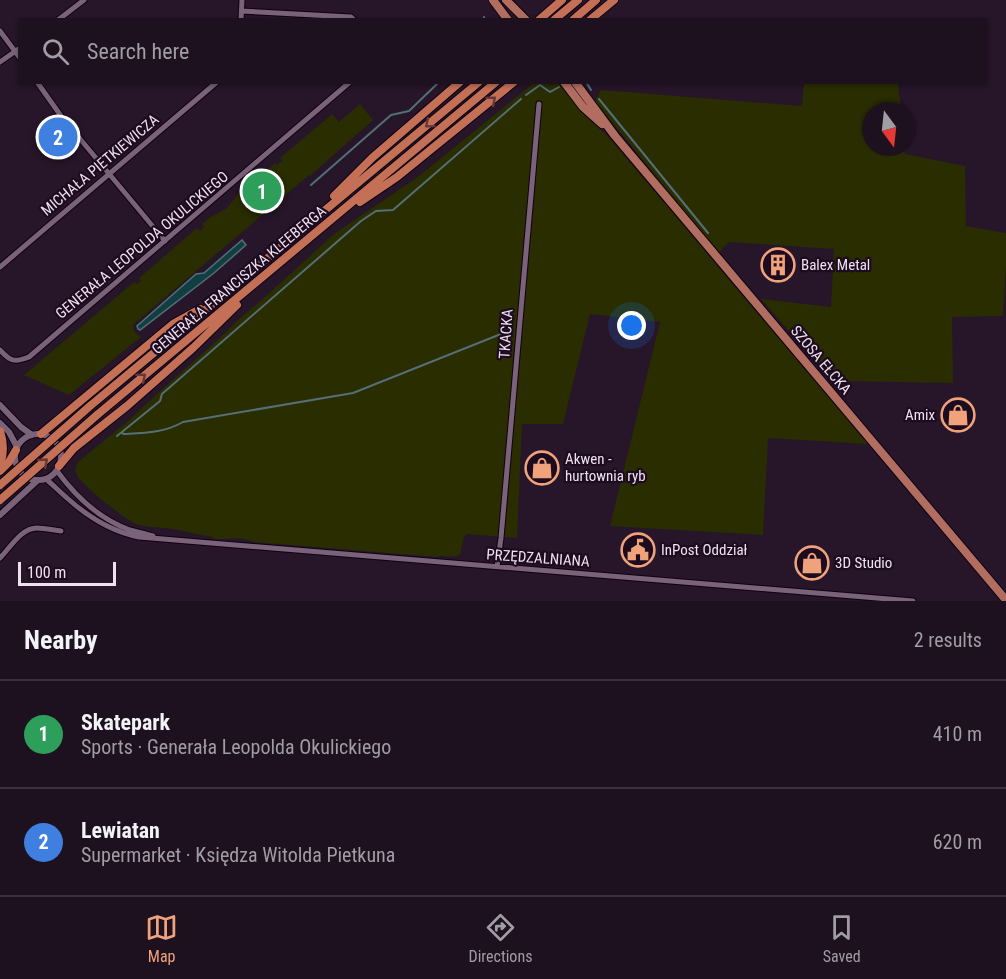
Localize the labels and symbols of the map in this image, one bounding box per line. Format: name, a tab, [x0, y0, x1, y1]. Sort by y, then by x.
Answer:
one-way arrow	[486, 97, 497, 108]
north arrow	[862, 102, 916, 156]
street label: MICHAŁA PIETKIEWICZA	[38, 110, 163, 219]
pin: 2	[38, 114, 78, 160]
one-way arrow	[425, 116, 436, 127]
street label: GENERAŁA LEOPOLDA OKULICKIEGO	[52, 167, 232, 323]
pin: 1	[242, 168, 282, 213]
street label: GENERAŁA FRANCISZKA KLEEBERGA	[148, 202, 330, 358]
building icon: Balex Metal	[760, 247, 796, 283]
place label: Balex Metal	[801, 256, 870, 274]
street label: TKACKA	[495, 308, 517, 360]
your location	[617, 311, 646, 340]
street label: SZOSA EŁCKA	[787, 322, 855, 398]
one-way arrow	[136, 373, 147, 384]
shop icon: Amix	[940, 397, 976, 433]
place label: Amix	[905, 406, 935, 424]
shop icon: Akwen - hurtownia ryb	[524, 450, 560, 486]
place label: Akwen - hurtownia ryb	[565, 450, 646, 485]
one-way arrow	[37, 458, 48, 469]
public building icon: InPost Oddział	[620, 532, 656, 568]
place label: InPost Oddział	[661, 541, 748, 559]
street label: PRZĘDZALNIANA	[486, 545, 591, 571]
shop icon: 3D Studio	[794, 545, 830, 581]
place label: 3D Studio	[835, 554, 892, 572]
scale bar	[18, 559, 116, 586]

